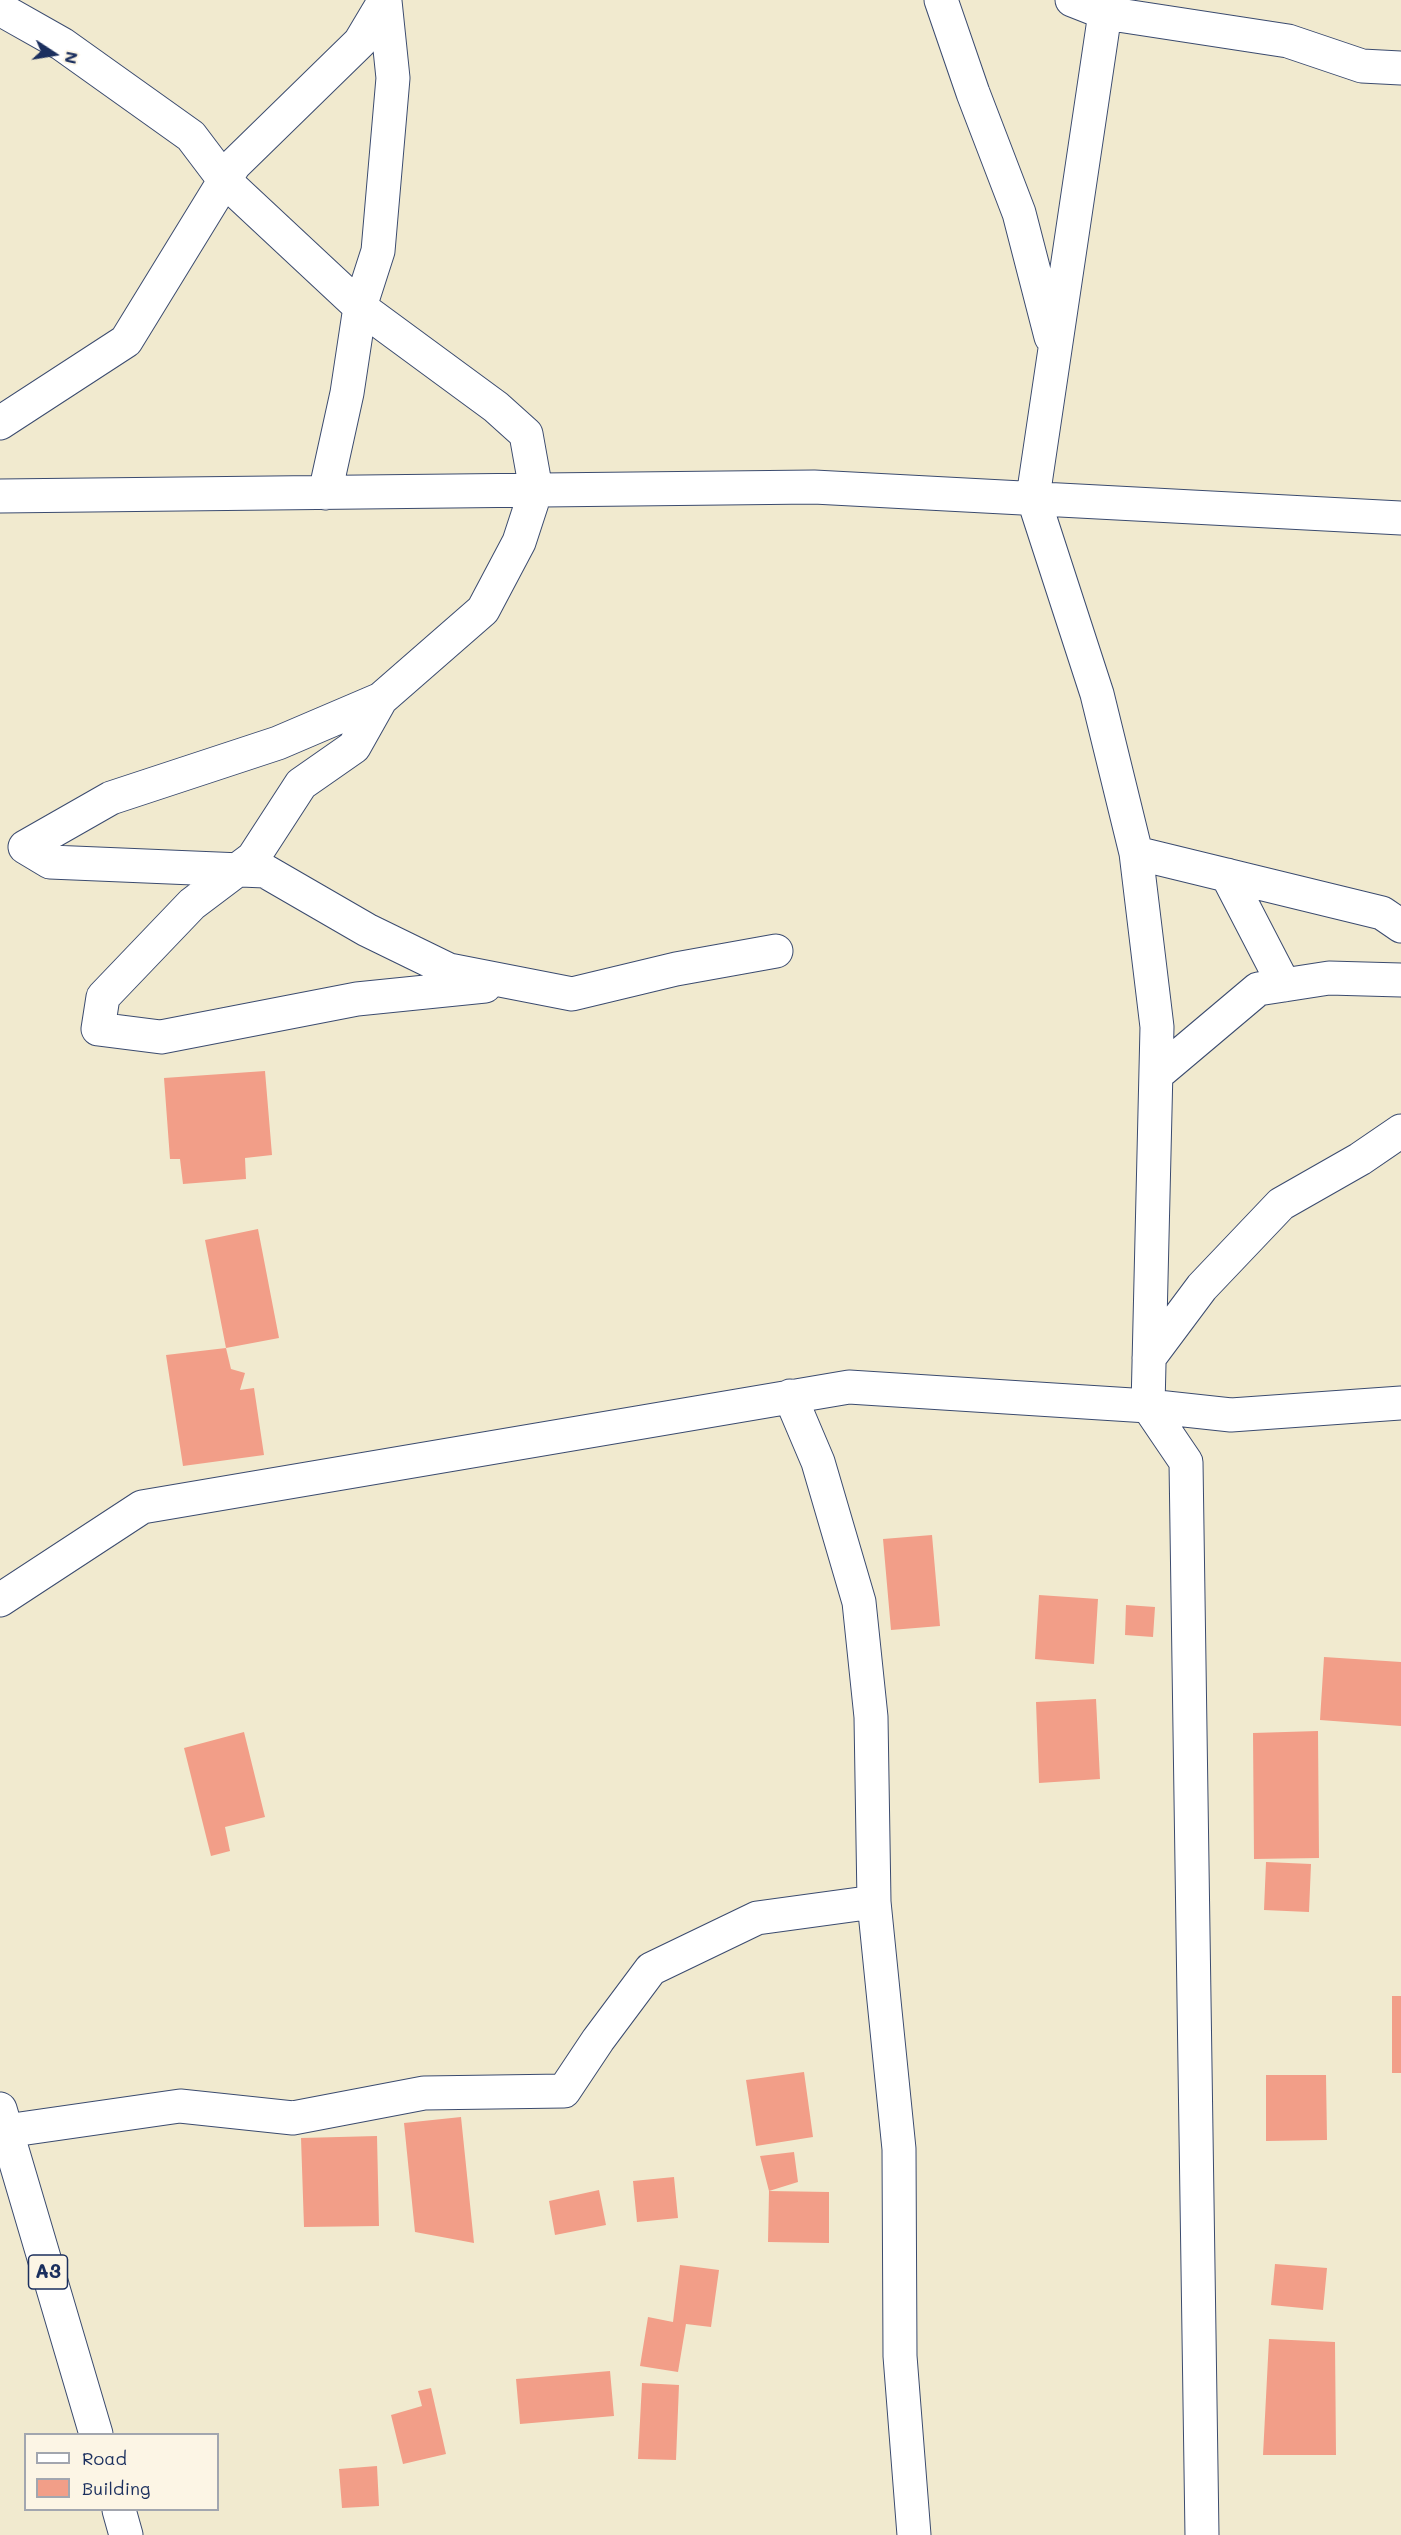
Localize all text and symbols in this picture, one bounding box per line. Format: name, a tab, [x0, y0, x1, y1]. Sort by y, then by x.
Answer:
north arrow	[24, 24, 84, 84]
text: N	[61, 50, 84, 66]
road number: A3	[28, 2255, 68, 2289]
legend	[24, 2433, 219, 2511]
text: Road	[82, 2446, 127, 2470]
text: Building	[82, 2476, 150, 2500]

